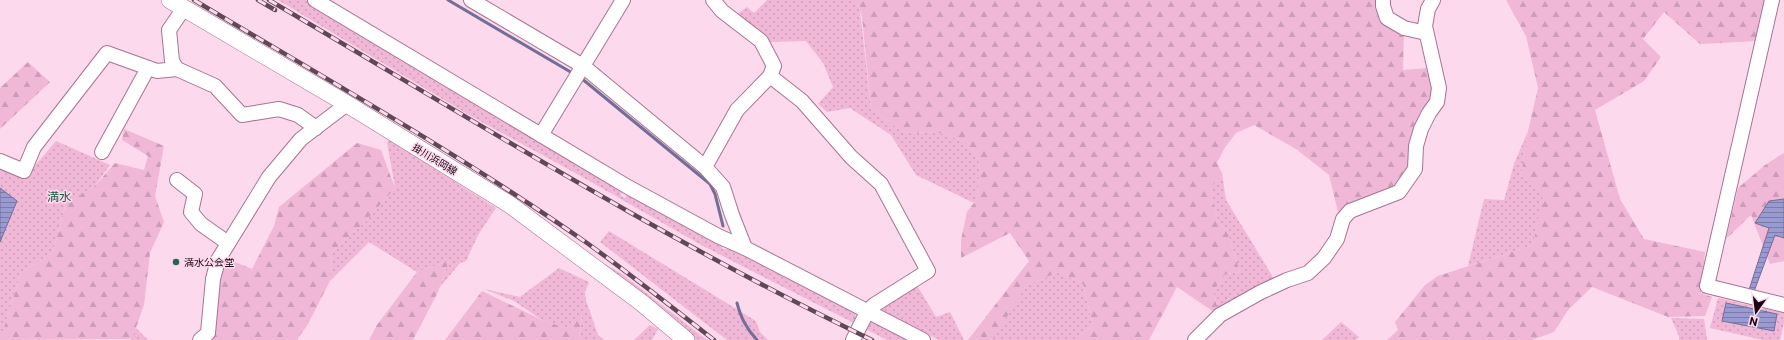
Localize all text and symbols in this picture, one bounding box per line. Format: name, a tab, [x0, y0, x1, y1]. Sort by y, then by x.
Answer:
street label: 掛川浜岡線	[410, 141, 460, 177]
district label: 満水	[47, 189, 71, 203]
place label: 満水公会堂	[184, 256, 234, 268]
marker: 満水公会堂	[171, 257, 181, 267]
north arrow	[1736, 292, 1776, 332]
text: N	[1748, 315, 1759, 329]

